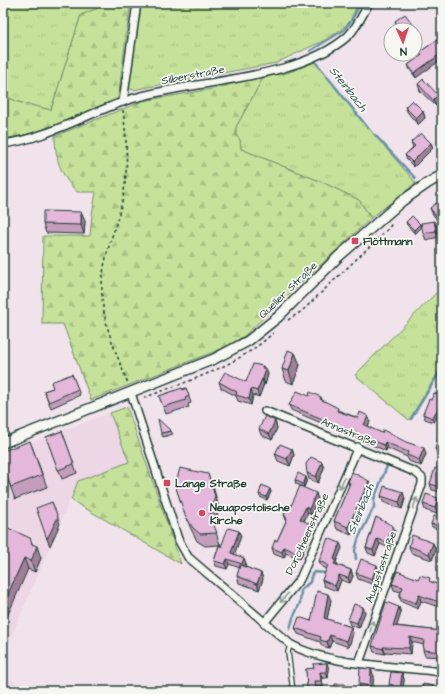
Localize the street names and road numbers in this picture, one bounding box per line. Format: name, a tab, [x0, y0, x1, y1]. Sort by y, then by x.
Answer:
street label: Silberstraße	[160, 62, 226, 88]
street label: Queller Straße	[255, 258, 321, 322]
street label: Annastraße	[319, 414, 379, 450]
street label: Dorotheenstraße	[282, 491, 332, 577]
street label: Augustastraße	[362, 529, 401, 605]

